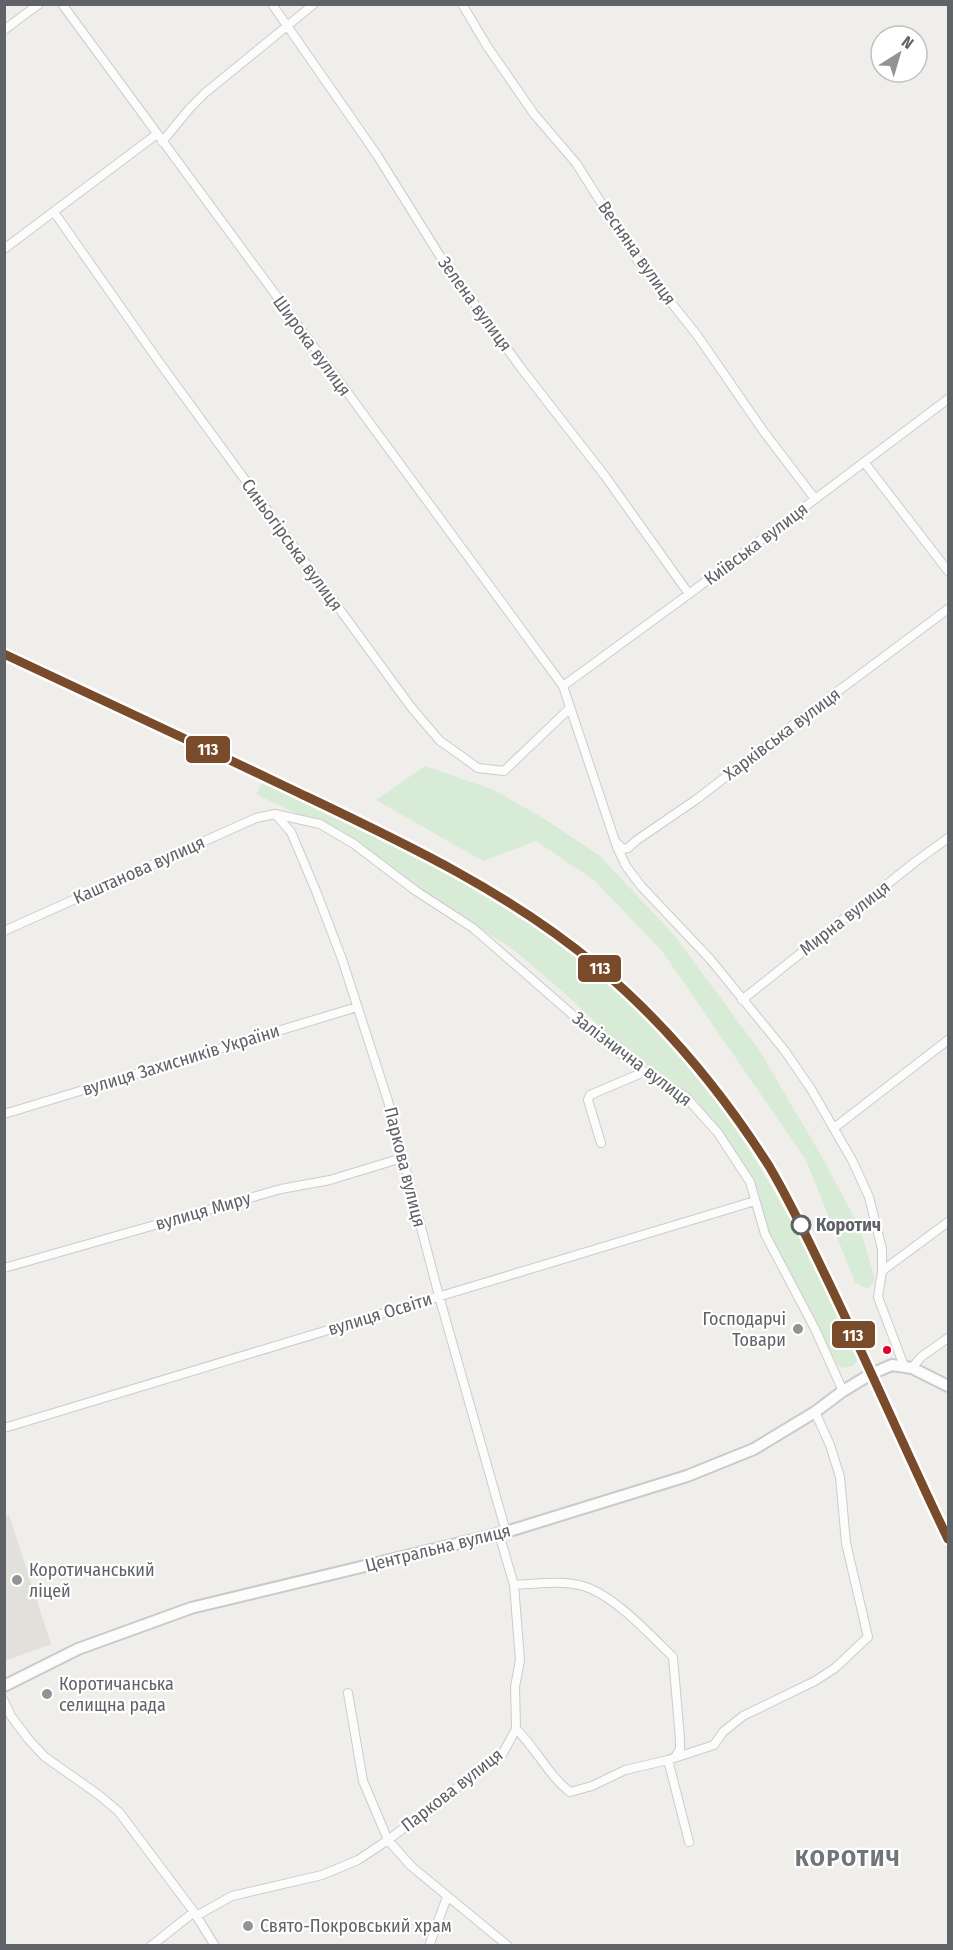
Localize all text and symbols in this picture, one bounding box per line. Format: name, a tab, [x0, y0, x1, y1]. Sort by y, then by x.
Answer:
north arrow	[869, 24, 929, 84]
text: N	[898, 32, 917, 53]
street label: Весняна вулиця	[593, 197, 681, 309]
street label: Зелена вулиця	[433, 252, 517, 356]
street label: Широка вулиця	[268, 291, 356, 401]
street label: Синьогірська вулиця	[237, 475, 347, 615]
street label: Київська вулиця	[700, 498, 812, 590]
street label: Харківська вулиця	[719, 683, 845, 785]
line badge: 113	[185, 735, 231, 764]
text: 113	[198, 740, 219, 759]
street label: Каштанова вулиця	[70, 831, 208, 909]
street label: Мирна вулиця	[795, 876, 895, 960]
line badge: 113	[577, 954, 622, 983]
text: 113	[590, 959, 611, 978]
street label: Залізнична вулиця	[568, 1007, 696, 1111]
street label: вулиця Захисників України	[80, 1020, 282, 1100]
street label: Паркова вулиця	[379, 1105, 431, 1229]
street label: вулиця Миру	[153, 1187, 253, 1235]
place label: Коротич	[816, 1214, 881, 1236]
marker: Коротич	[791, 1215, 811, 1235]
street label: вулиця Освіти	[325, 1288, 435, 1340]
place label: Господарчі Товари	[703, 1308, 786, 1351]
line badge: 113	[831, 1320, 876, 1349]
marker: Господарчі Товари	[791, 1322, 805, 1336]
text: 113	[843, 1326, 864, 1345]
unlabelled marker	[881, 1344, 893, 1356]
street label: Центральна вулиця	[363, 1519, 513, 1577]
place label: Коротичанський ліцей	[29, 1559, 155, 1602]
marker: Коротичанський ліцей	[10, 1573, 24, 1587]
place label: Коротичанська селищна рада	[59, 1673, 174, 1716]
marker: Коротичанська селищна рада	[40, 1687, 54, 1701]
street label: Паркова вулиця	[397, 1743, 507, 1837]
district label: КОРОТИЧ	[795, 1844, 901, 1872]
place label: Свято-Покровський храм	[260, 1915, 452, 1937]
marker: Свято-Покровський храм	[241, 1919, 255, 1933]

